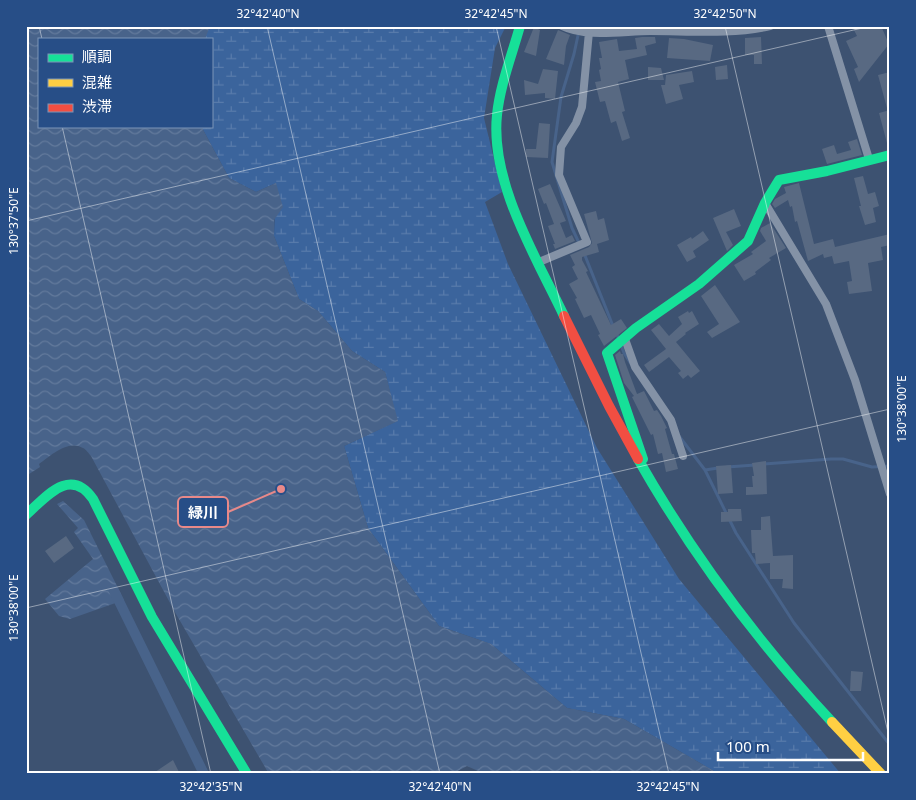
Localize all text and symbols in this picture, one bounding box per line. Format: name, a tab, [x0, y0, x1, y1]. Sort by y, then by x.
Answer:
text: 32°42'40"N	[236, 5, 300, 22]
text: 32°42'45"N	[464, 5, 528, 22]
text: 32°42'50"N	[693, 5, 757, 22]
legend	[38, 38, 212, 128]
text: 順調	[82, 46, 112, 66]
text: 混雑	[82, 72, 112, 92]
text: 渋滞	[82, 96, 112, 116]
text: 130°37'50"E	[5, 187, 22, 255]
text: 130°38'00"E	[893, 375, 910, 443]
callout: 緑川	[178, 497, 228, 527]
text: 緑川	[188, 502, 218, 522]
text: 130°38'00"E	[5, 574, 22, 642]
scale bar	[718, 730, 864, 762]
text: 100 m	[726, 736, 770, 756]
text: 32°42'35"N	[179, 778, 243, 795]
text: 32°42'40"N	[408, 778, 472, 795]
text: 32°42'45"N	[636, 778, 700, 795]

